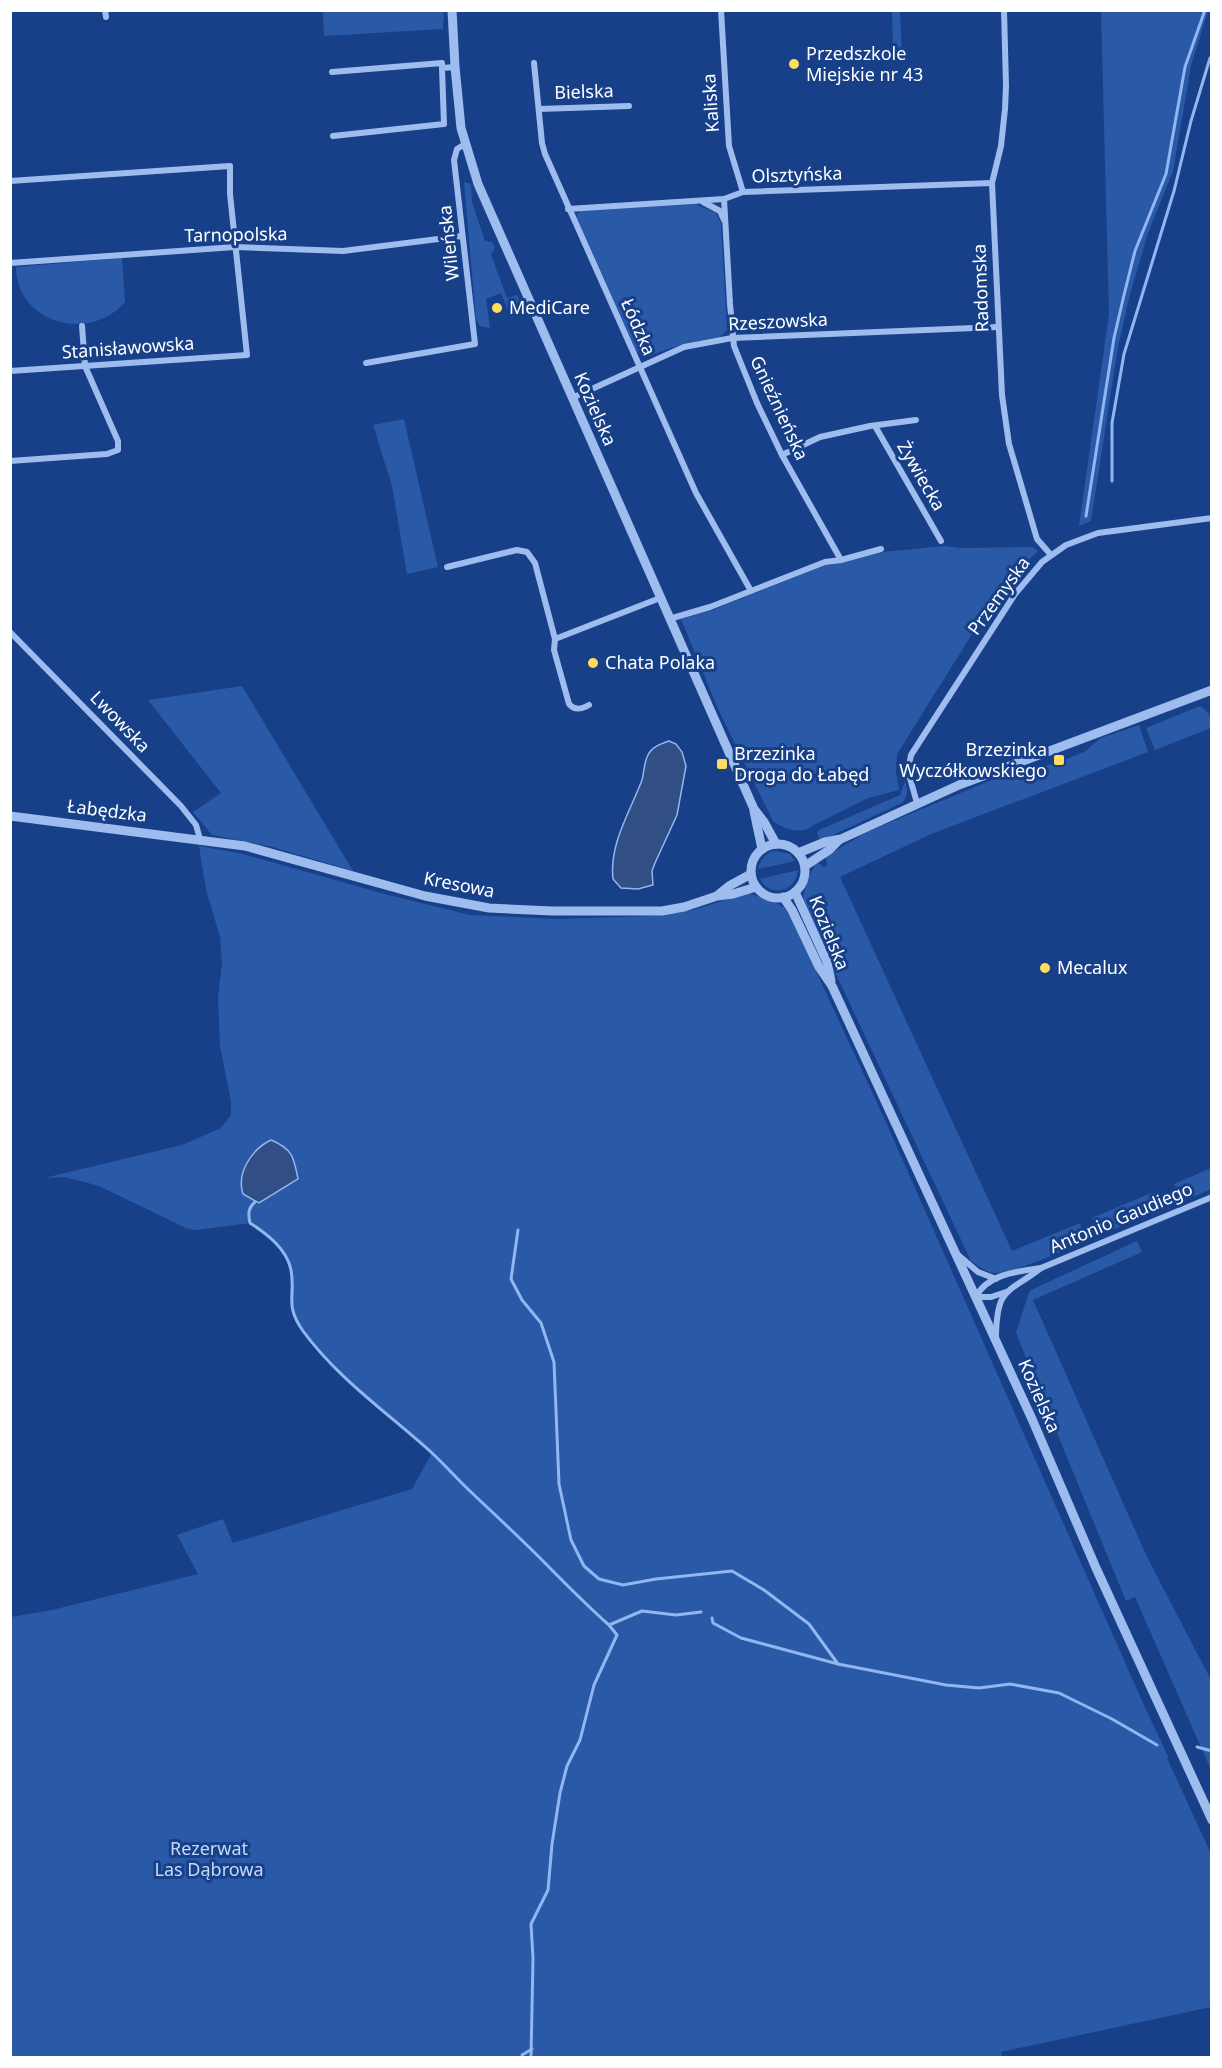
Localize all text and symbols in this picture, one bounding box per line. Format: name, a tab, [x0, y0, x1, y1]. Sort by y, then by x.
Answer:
place label: Przedszkole Miejskie nr 43	[806, 41, 923, 86]
marker: Przedszkole Miejskie nr 43	[787, 57, 801, 71]
street label: Kaliska	[696, 73, 724, 133]
street label: Bielska	[554, 78, 614, 104]
street label: Olsztyńska	[751, 160, 843, 188]
street label: Wileńska	[432, 204, 464, 282]
street label: Tarnopolska	[184, 221, 288, 247]
street label: Radomska	[966, 243, 994, 333]
place label: MediCare	[509, 295, 590, 319]
street label: Łódzka	[616, 295, 662, 359]
marker: MediCare	[490, 301, 504, 315]
street label: Rzeszowska	[727, 306, 828, 336]
street label: Stanisławowska	[61, 330, 195, 364]
street label: Gnieźnieńska	[745, 351, 815, 464]
street label: Kozielska	[569, 368, 623, 449]
street label: Żywiecka	[892, 436, 951, 515]
street label: Przemyska	[962, 551, 1035, 639]
place label: Chata Polaka	[605, 650, 715, 674]
marker: Chata Polaka	[586, 656, 600, 670]
street label: Lwowska	[85, 685, 156, 757]
place label: Brzezinka Wyczółkowskiego	[899, 737, 1047, 782]
place label: Brzezinka Droga do Łabęd	[734, 741, 869, 786]
marker: Brzezinka Wyczółkowskiego	[1052, 753, 1066, 767]
marker: Brzezinka Droga do Łabęd	[715, 757, 729, 771]
street label: Łabędzka	[66, 793, 148, 827]
street label: Kresowa	[422, 865, 497, 903]
street label: Kozielska	[804, 892, 856, 973]
place label: Mecalux	[1057, 955, 1128, 979]
marker: Mecalux	[1038, 961, 1052, 975]
street label: Antonio Gaudiego	[1045, 1176, 1196, 1258]
street label: Kozielska	[1013, 1355, 1067, 1436]
park label: Rezerwat Las Dąbrowa	[155, 1836, 264, 1881]

